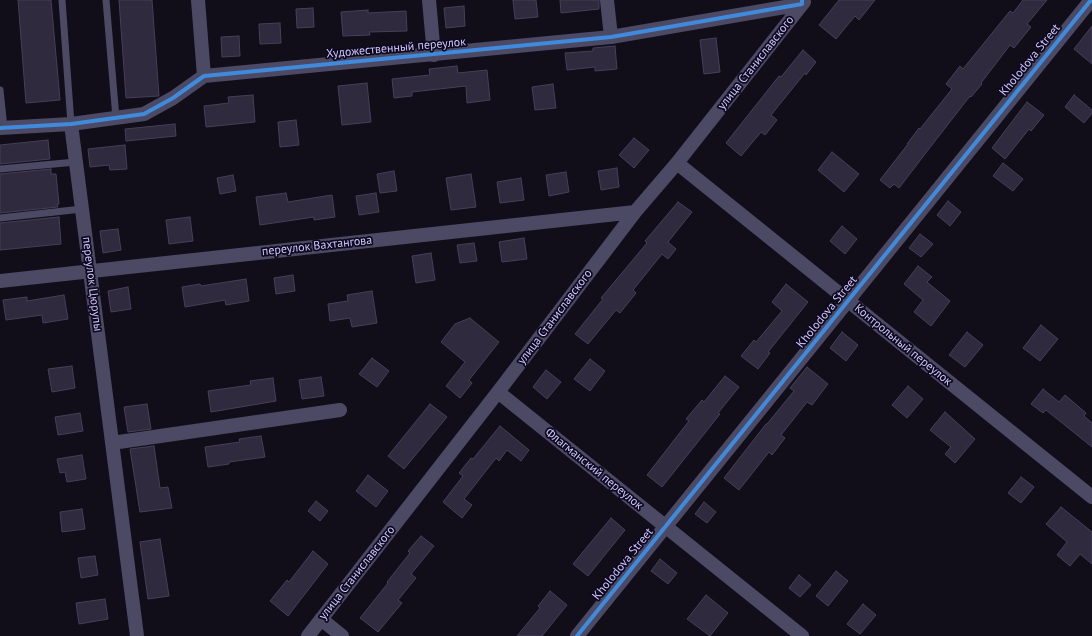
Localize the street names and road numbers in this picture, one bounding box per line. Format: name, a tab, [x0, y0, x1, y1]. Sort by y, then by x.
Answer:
street label: улица Станиславского	[715, 13, 797, 113]
street label: Kholodova Street	[997, 21, 1063, 99]
street label: Художественный переулок	[326, 35, 466, 61]
street label: переулок Вахтангова	[261, 233, 373, 259]
street label: переулок Цюрупы	[79, 236, 105, 332]
street label: улица Станиславского	[515, 267, 595, 367]
street label: Kholodova Street	[794, 273, 860, 351]
street label: Контрольный переулок	[851, 301, 955, 389]
street label: Флагманский переулок	[542, 425, 646, 513]
street label: улица Станиславского	[316, 523, 398, 623]
street label: Kholodova Street	[590, 525, 656, 603]

